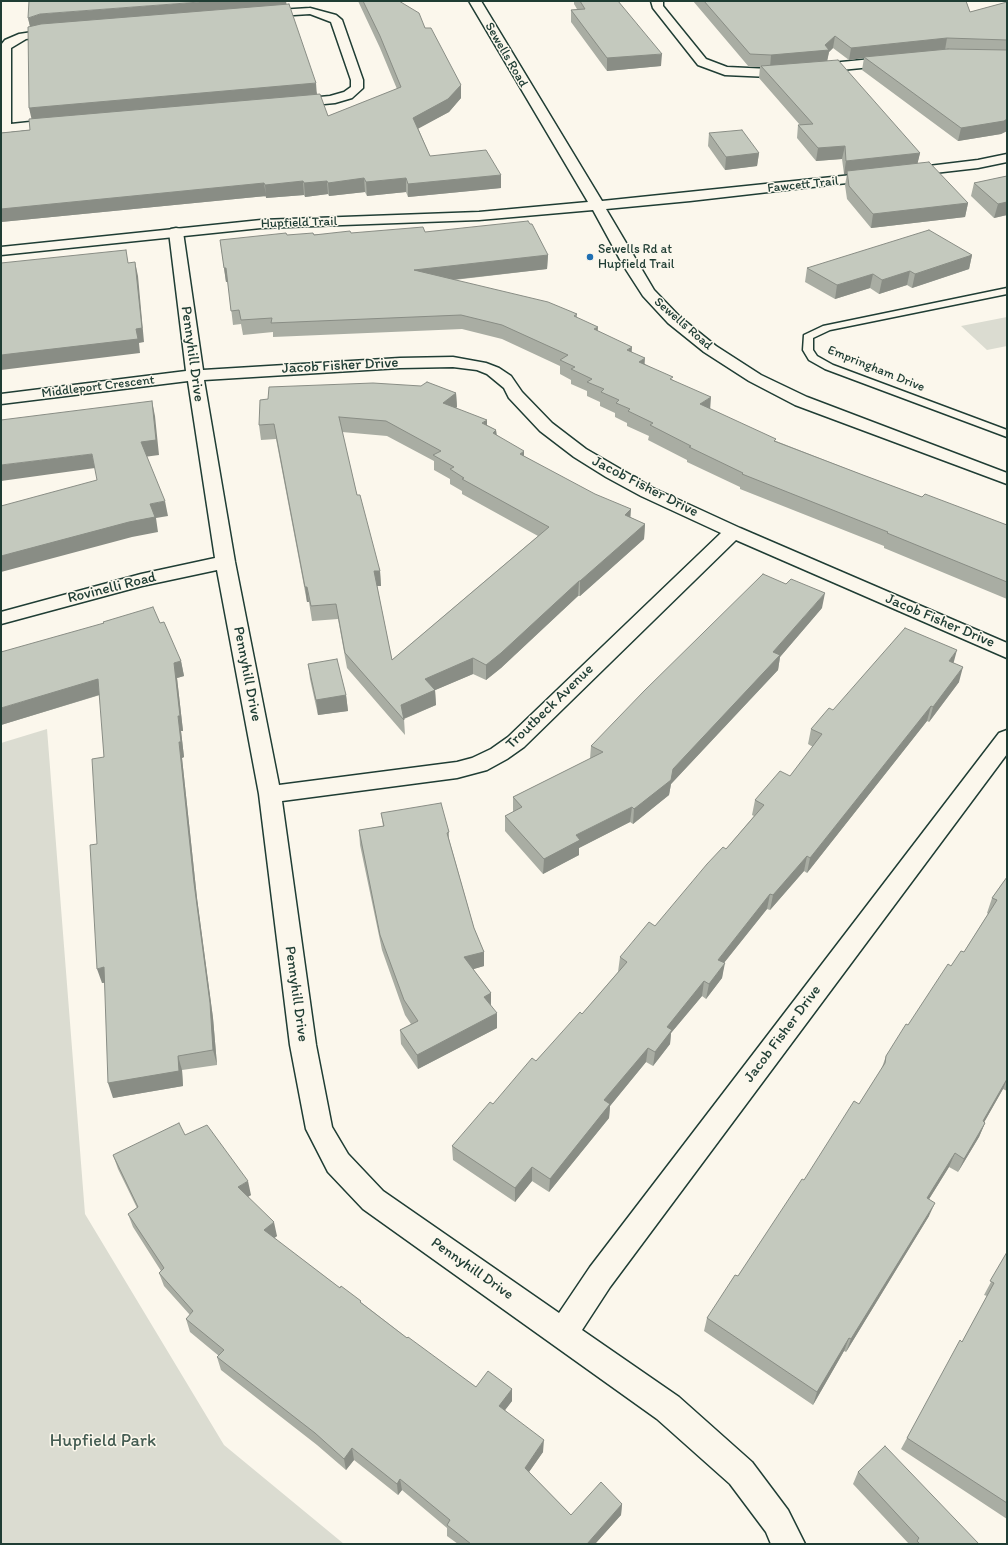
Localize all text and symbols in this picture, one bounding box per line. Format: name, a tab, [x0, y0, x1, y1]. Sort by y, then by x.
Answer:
street label: Sewells Road	[481, 20, 531, 90]
street label: Fawcett Trail	[767, 174, 839, 196]
street label: Hupfield Trail	[261, 214, 337, 232]
place label: Sewells Rd at Hupfield Trail	[598, 242, 674, 273]
marker: Sewells Rd at Hupfield Trail	[585, 252, 595, 262]
street label: Sewells Road	[650, 294, 716, 354]
street label: Pennyhill Drive	[176, 305, 208, 403]
street label: Empringham Drive	[825, 342, 927, 396]
street label: Jacob Fisher Drive	[281, 354, 399, 378]
street label: Middleport Crescent	[41, 372, 155, 402]
street label: Jacob Fisher Drive	[589, 452, 701, 522]
street label: Rovinelli Road	[66, 568, 158, 608]
street label: Jacob Fisher Drive	[883, 590, 997, 652]
street label: Pennyhill Drive	[229, 625, 265, 723]
street label: Troutbeck Avenue	[502, 661, 598, 753]
street label: Pennyhill Drive	[280, 945, 312, 1043]
street label: Jacob Fisher Drive	[741, 982, 825, 1086]
street label: Pennyhill Drive	[427, 1234, 517, 1304]
park label: Hupfield Park	[50, 1430, 156, 1452]

